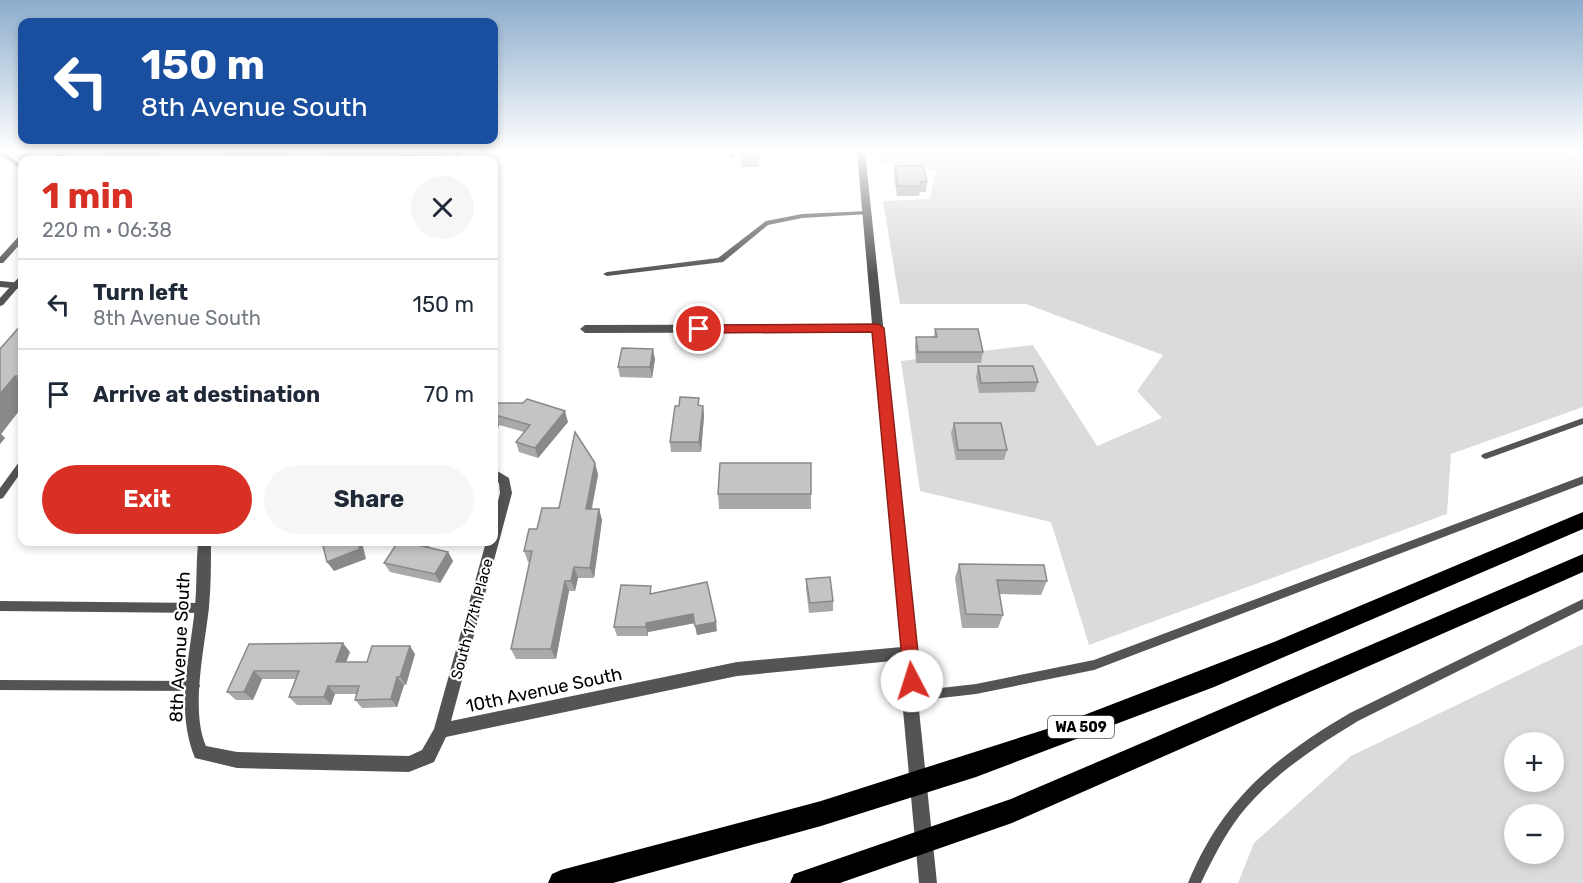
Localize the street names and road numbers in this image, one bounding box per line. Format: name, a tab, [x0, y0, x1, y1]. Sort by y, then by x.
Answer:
street label: South 177th Place	[447, 557, 497, 681]
street label: 8th Avenue South	[165, 571, 195, 723]
street label: 10th Avenue South	[464, 663, 624, 717]
road number: WA 509	[1048, 716, 1114, 738]

